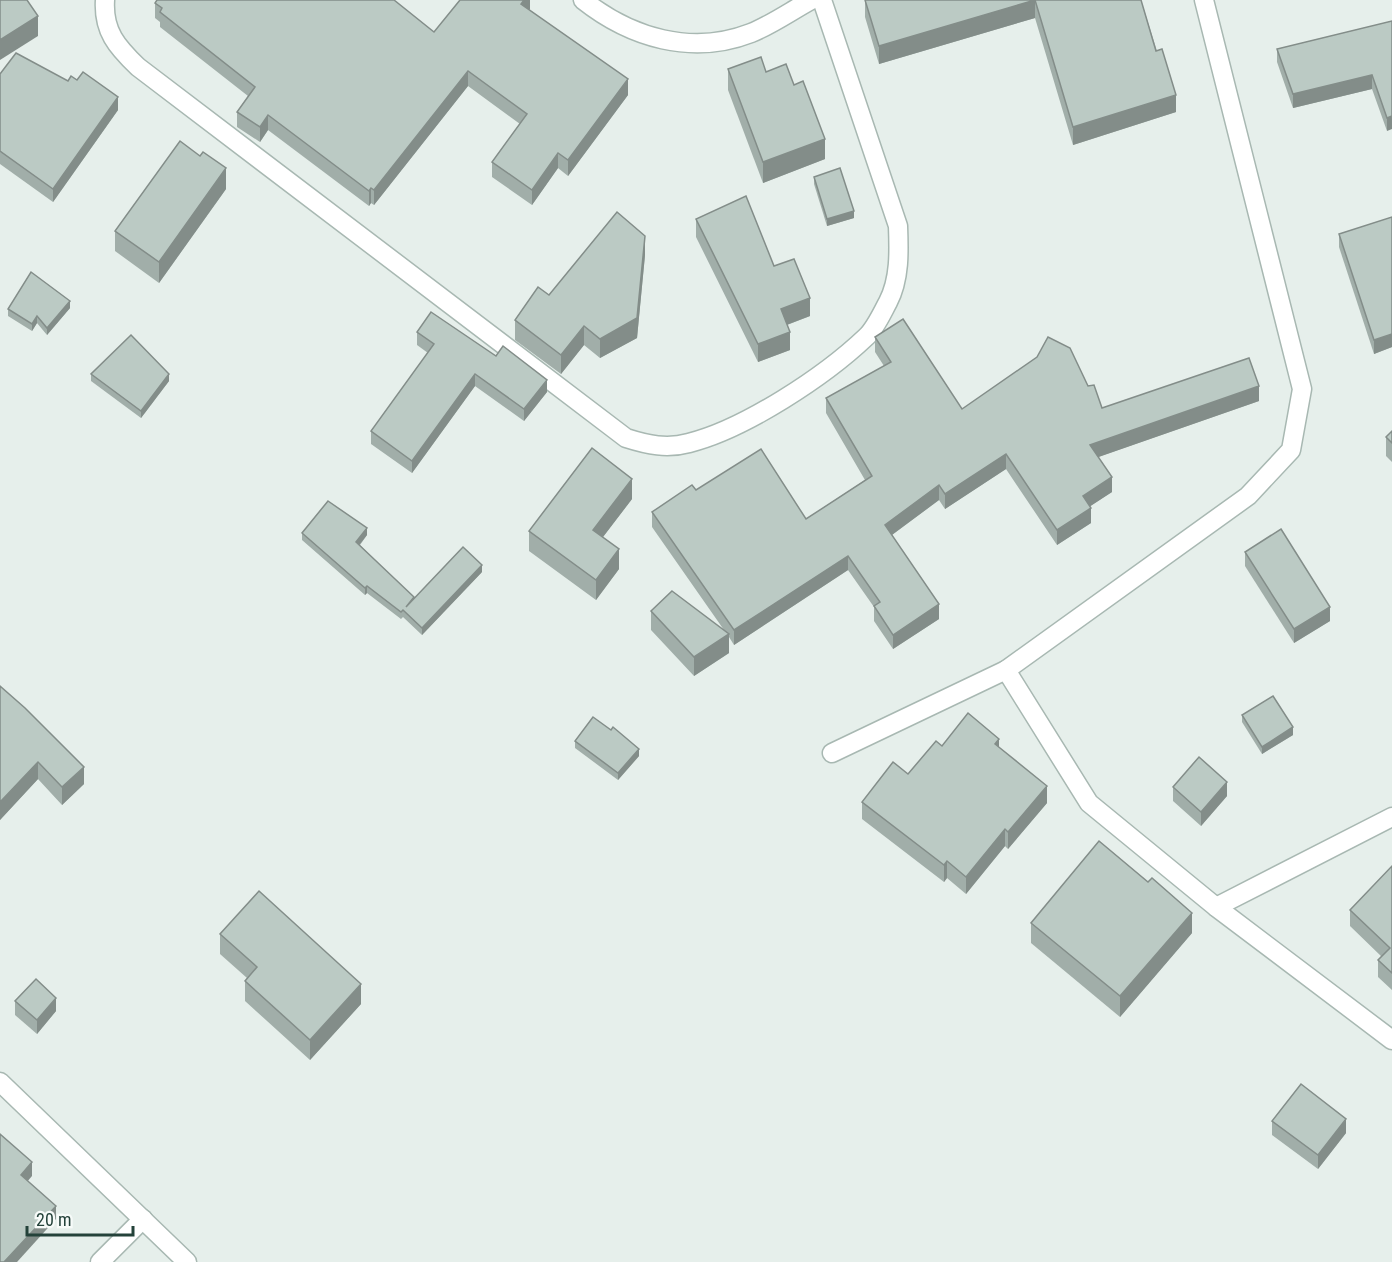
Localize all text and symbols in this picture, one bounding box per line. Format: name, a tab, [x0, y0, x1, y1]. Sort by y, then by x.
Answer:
scale bar	[27, 1199, 134, 1237]
text: 20 m	[36, 1209, 71, 1230]

